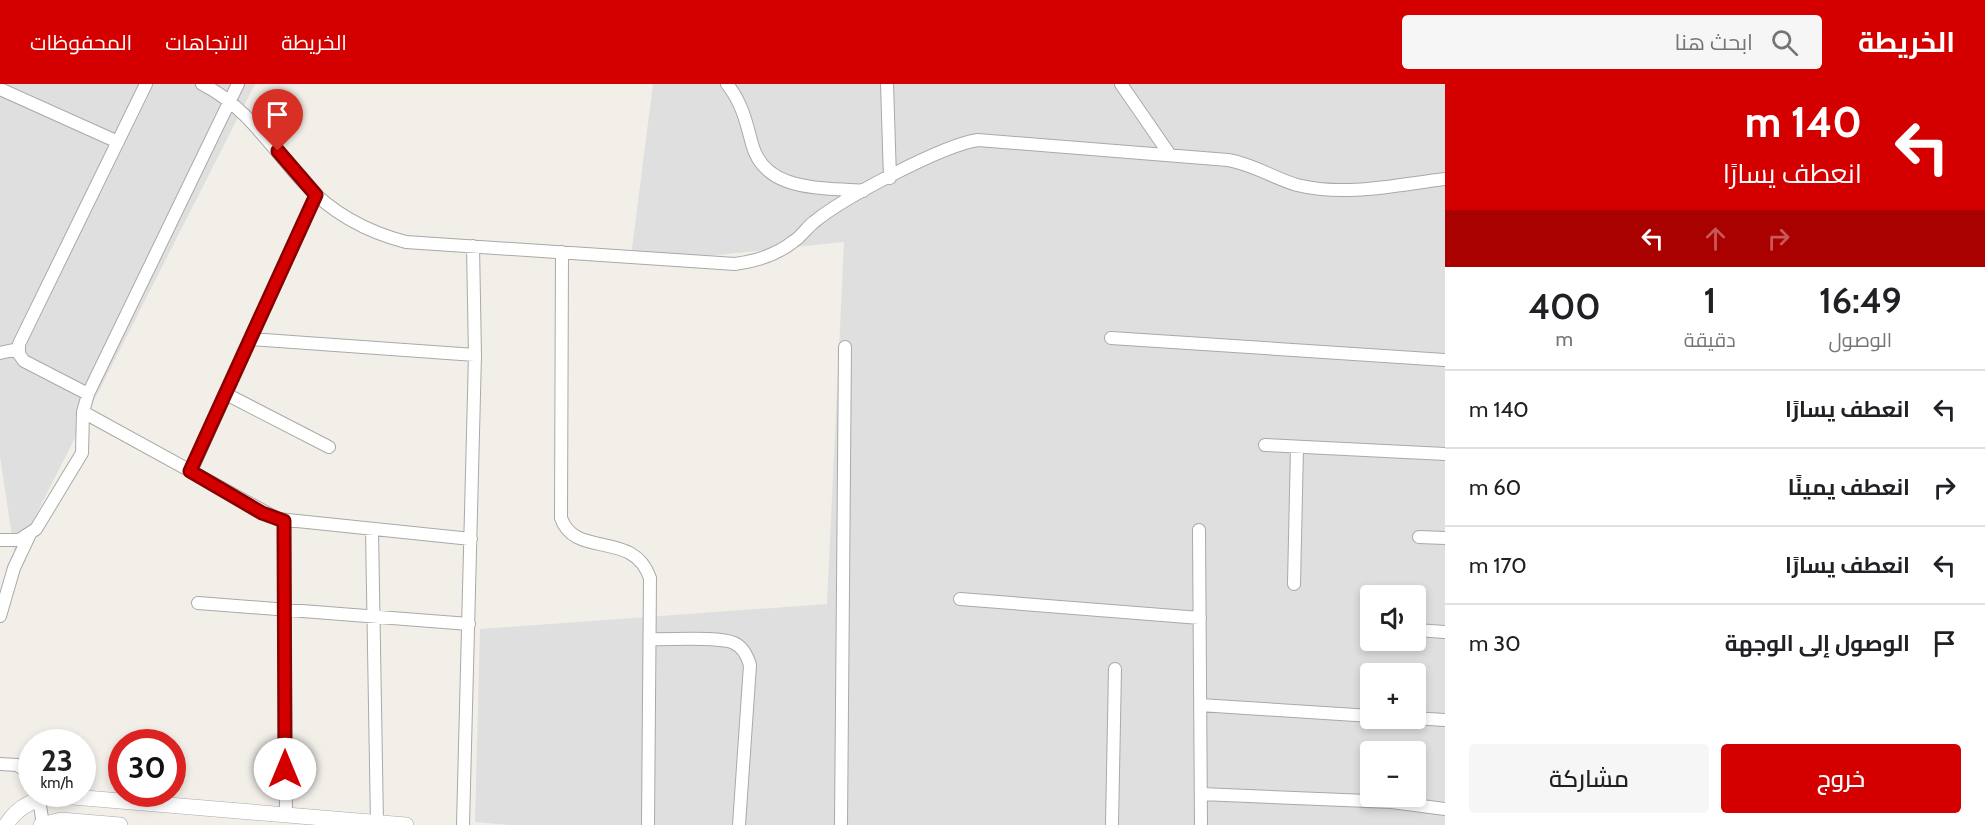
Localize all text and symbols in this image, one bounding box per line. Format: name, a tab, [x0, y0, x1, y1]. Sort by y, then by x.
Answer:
search box	[1402, 15, 1822, 69]
text: الخريطة	[1858, 25, 1955, 59]
icon: search	[1768, 26, 1801, 59]
text: ابحث هنا	[1675, 29, 1753, 56]
text: المحفوظات	[30, 30, 132, 55]
text: الاتجاهات	[165, 30, 248, 55]
text: الخريطة	[281, 30, 347, 55]
pin	[252, 89, 303, 151]
text: 140 m	[1745, 96, 1862, 148]
icon: arrive	[261, 98, 294, 131]
icon: left	[1883, 108, 1961, 186]
text: انعطف يسارًا	[1723, 157, 1862, 190]
icon: left	[1636, 222, 1669, 255]
icon: ahead	[1699, 222, 1732, 255]
icon: right	[1762, 222, 1795, 255]
text: 1	[1703, 278, 1716, 322]
text: 16:49	[1819, 278, 1902, 322]
text: 400	[1528, 284, 1601, 328]
text: m	[1556, 327, 1573, 351]
text: دقيقة	[1684, 328, 1736, 352]
text: الوصول	[1829, 328, 1892, 352]
icon: left	[1928, 393, 1961, 426]
text: 140 m	[1469, 396, 1529, 423]
text: انعطف يسارًا	[1785, 396, 1910, 423]
icon: right	[1928, 471, 1961, 504]
text: 60 m	[1469, 474, 1521, 501]
text: انعطف يمينًا	[1788, 474, 1910, 501]
icon: left	[1928, 549, 1961, 582]
text: 170 m	[1469, 552, 1527, 579]
text: انعطف يسارًا	[1785, 552, 1910, 579]
map controls	[1360, 585, 1426, 807]
button: sound	[1360, 585, 1426, 651]
icon: arrive	[1928, 627, 1961, 660]
text: 30 m	[1469, 630, 1521, 657]
text: الوصول إلى الوجهة	[1725, 630, 1910, 657]
button: +	[1360, 663, 1426, 729]
speed limit sign: 30	[108, 729, 186, 807]
position arrow	[253, 737, 317, 801]
button: −	[1360, 741, 1426, 807]
text: 23	[41, 742, 73, 779]
button: مشاركة	[1469, 744, 1709, 813]
button: خروج	[1721, 744, 1961, 813]
text: km/h	[41, 774, 73, 792]

